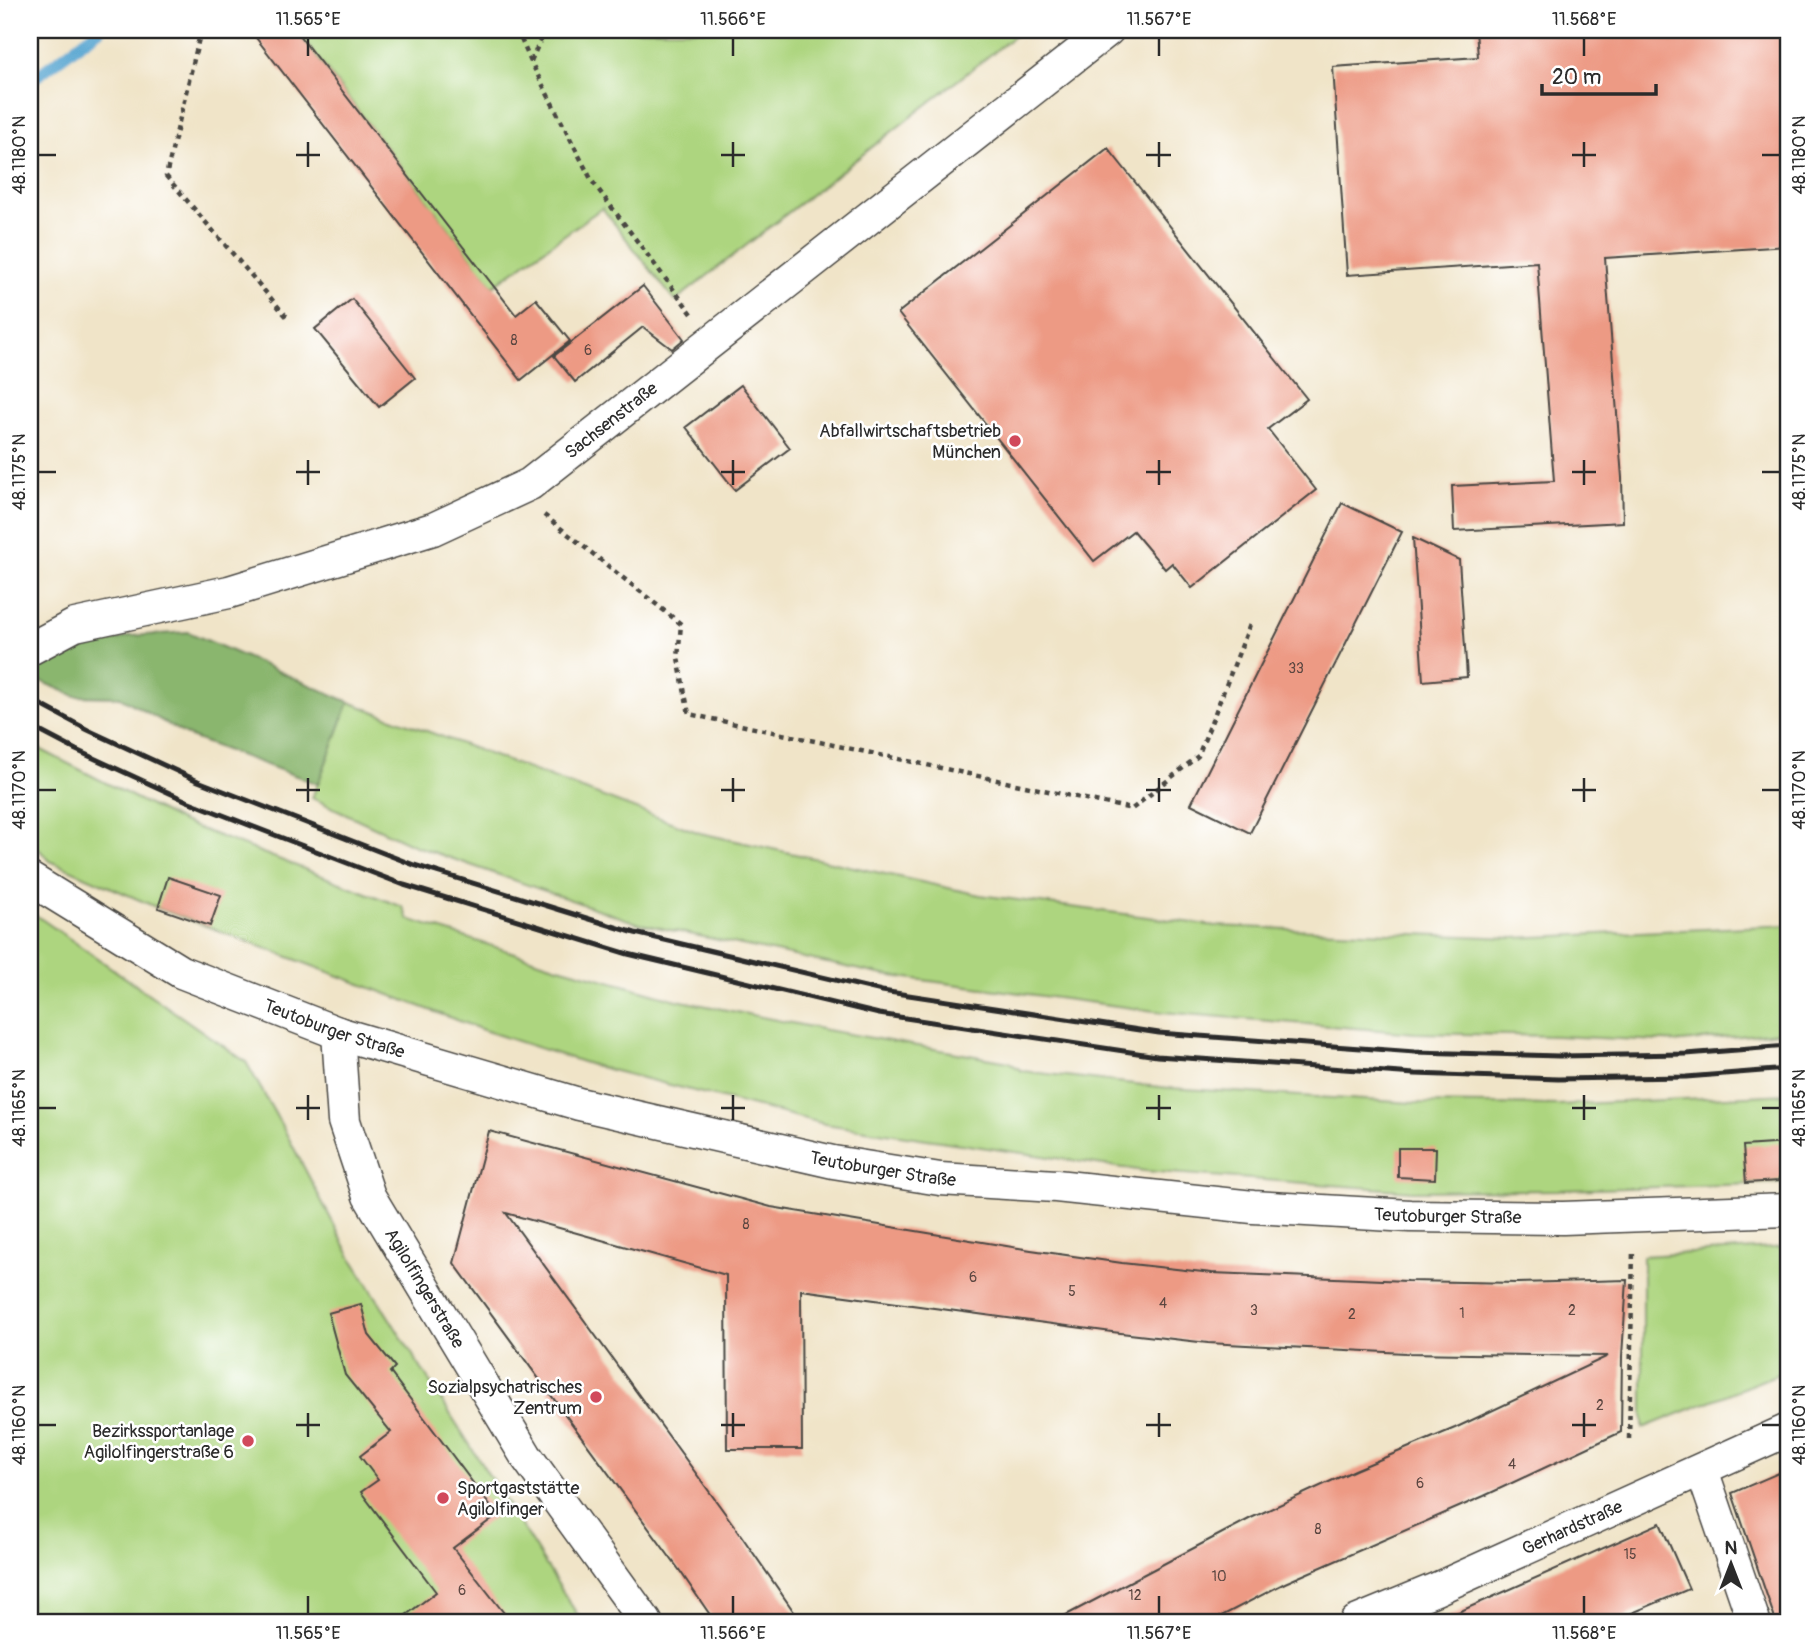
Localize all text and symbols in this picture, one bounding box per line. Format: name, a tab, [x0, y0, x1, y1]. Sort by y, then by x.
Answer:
text: 11.565°E	[275, 8, 341, 31]
text: 11.566°E	[700, 8, 766, 31]
text: 11.567°E	[1127, 8, 1191, 31]
text: 11.568°E	[1552, 8, 1616, 31]
scale bar	[1542, 52, 1655, 96]
text: 20 m	[1552, 64, 1601, 91]
text: 48.1180°N	[8, 116, 31, 194]
text: 48.1180°N	[1788, 116, 1811, 194]
house number: 8	[510, 332, 518, 349]
house number: 6	[584, 342, 592, 359]
street label: Sachsenstraße	[560, 377, 662, 464]
place label: Abfallwirtschaftsbetrieb München	[819, 420, 1001, 464]
marker: Abfallwirtschaftsbetrieb München	[1007, 433, 1023, 449]
text: 48.1175°N	[8, 434, 31, 510]
text: 48.1175°N	[1788, 434, 1811, 510]
house number: 33	[1288, 660, 1304, 677]
text: 48.1170°N	[8, 750, 31, 830]
text: 48.1170°N	[1788, 750, 1811, 830]
street label: Teutoburger Straße	[261, 994, 408, 1064]
text: 48.1165°N	[8, 1069, 31, 1147]
text: 48.1165°N	[1788, 1069, 1811, 1147]
street label: Teutoburger Straße	[808, 1146, 957, 1191]
street label: Teutoburger Straße	[1373, 1202, 1522, 1229]
house number: 8	[742, 1216, 750, 1233]
street label: Agilolfingerstraße	[380, 1224, 470, 1353]
house number: 6	[969, 1269, 977, 1286]
house number: 5	[1068, 1283, 1076, 1300]
house number: 4	[1159, 1295, 1167, 1312]
house number: 3	[1250, 1302, 1258, 1319]
house number: 2	[1568, 1302, 1576, 1319]
house number: 1	[1459, 1305, 1465, 1322]
house number: 2	[1348, 1306, 1356, 1323]
place label: Sozialpsychatrisches Zentrum	[428, 1376, 582, 1420]
text: 48.1160°N	[8, 1385, 31, 1465]
text: 48.1160°N	[1788, 1385, 1811, 1465]
marker: Sozialpsychatrisches Zentrum	[588, 1389, 604, 1405]
house number: 2	[1596, 1397, 1604, 1414]
place label: Bezirkssportanlage Agilolfingerstraße 6	[84, 1420, 234, 1464]
marker: Bezirkssportanlage Agilolfingerstraße 6	[240, 1433, 256, 1449]
house number: 4	[1508, 1456, 1516, 1473]
house number: 6	[1416, 1475, 1424, 1492]
place label: Sportgaststätte Agilolfinger	[457, 1477, 579, 1521]
marker: Sportgaststätte Agilolfinger	[435, 1490, 451, 1506]
street label: Gerhardstraße	[1518, 1495, 1626, 1560]
house number: 8	[1314, 1521, 1322, 1538]
north arrow	[1696, 1530, 1766, 1600]
text: N	[1725, 1536, 1738, 1560]
house number: 15	[1623, 1546, 1637, 1563]
house number: 10	[1211, 1568, 1227, 1585]
house number: 6	[458, 1582, 466, 1599]
house number: 12	[1128, 1587, 1142, 1604]
text: 11.565°E	[275, 1622, 341, 1645]
text: 11.566°E	[700, 1622, 766, 1645]
text: 11.567°E	[1127, 1622, 1191, 1645]
text: 11.568°E	[1552, 1622, 1616, 1645]

